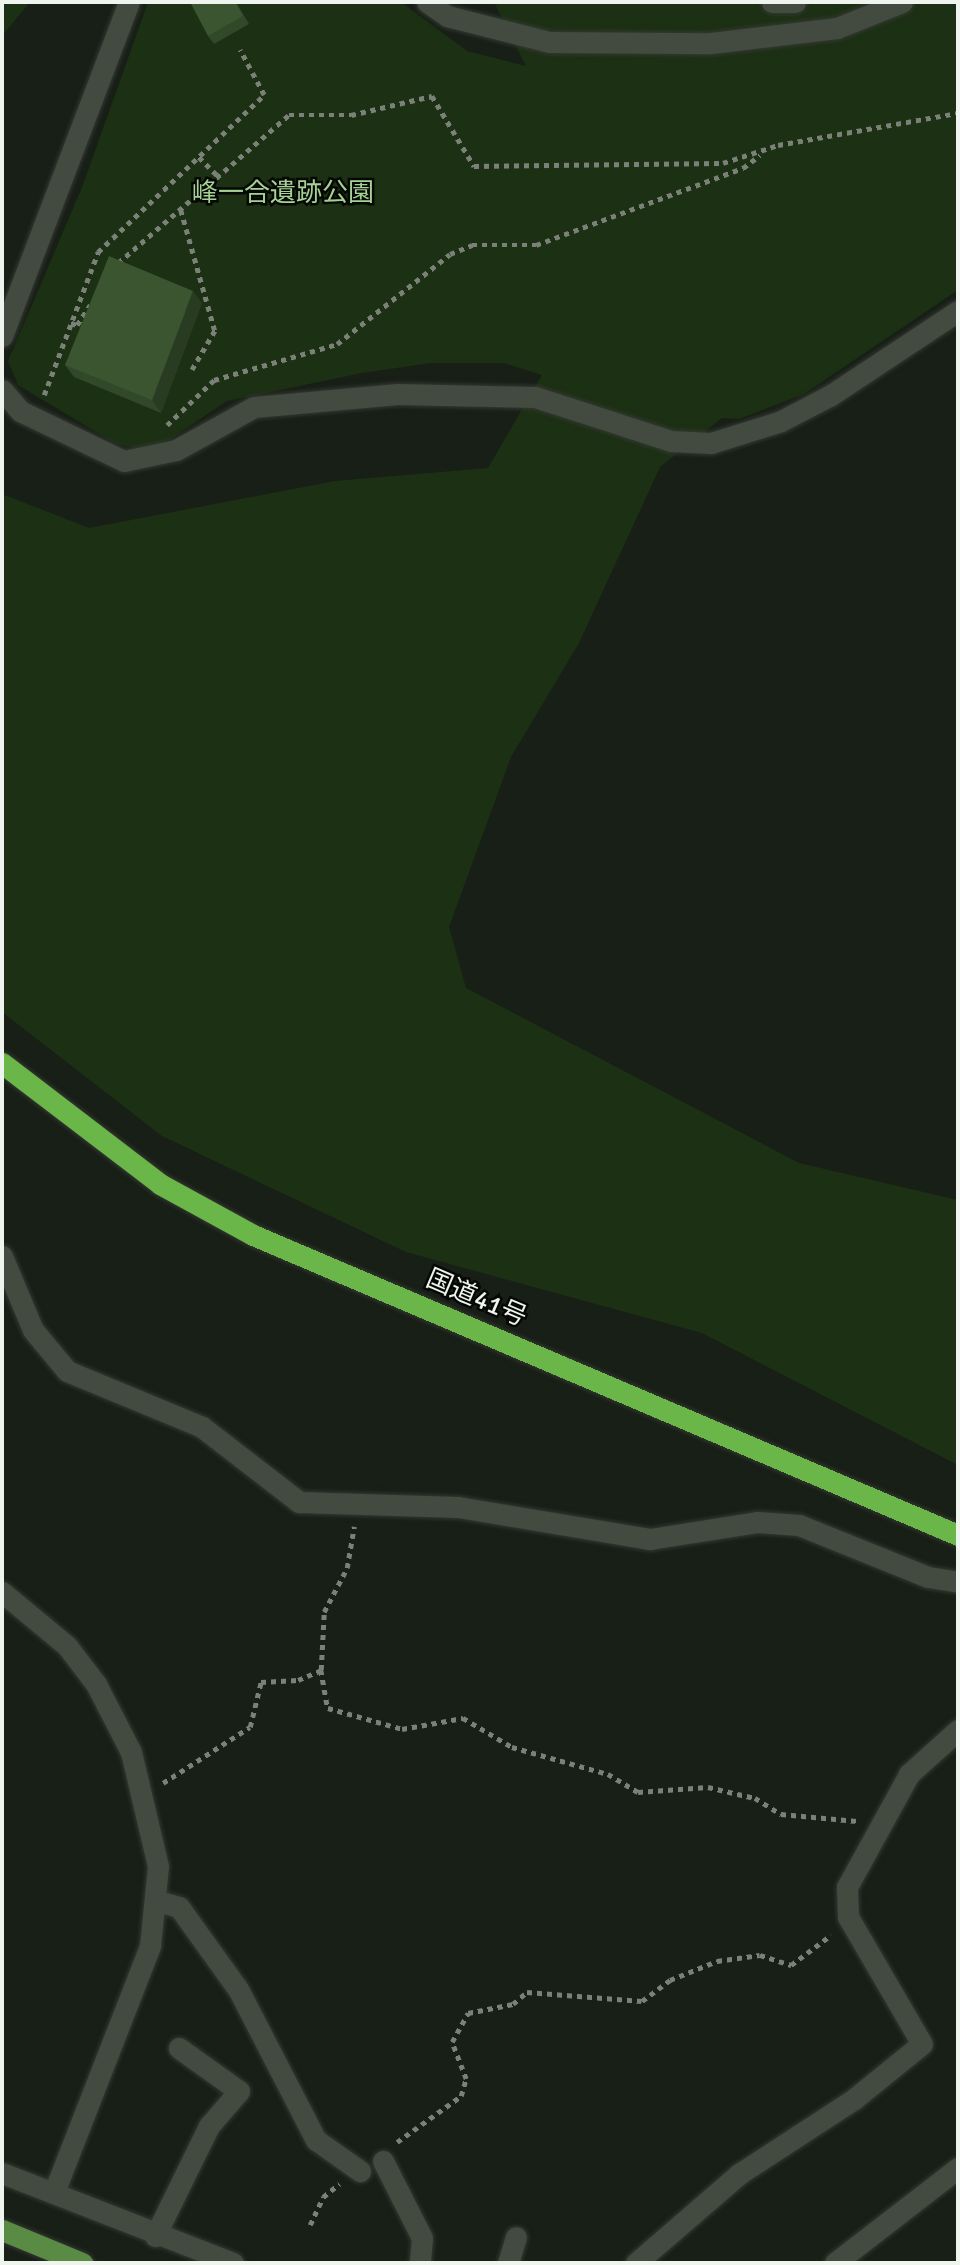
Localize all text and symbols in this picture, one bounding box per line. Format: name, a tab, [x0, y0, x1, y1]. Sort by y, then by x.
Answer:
park label: 峰一合遺跡公園	[192, 178, 374, 210]
street label: 国道41号	[421, 1264, 531, 1334]

